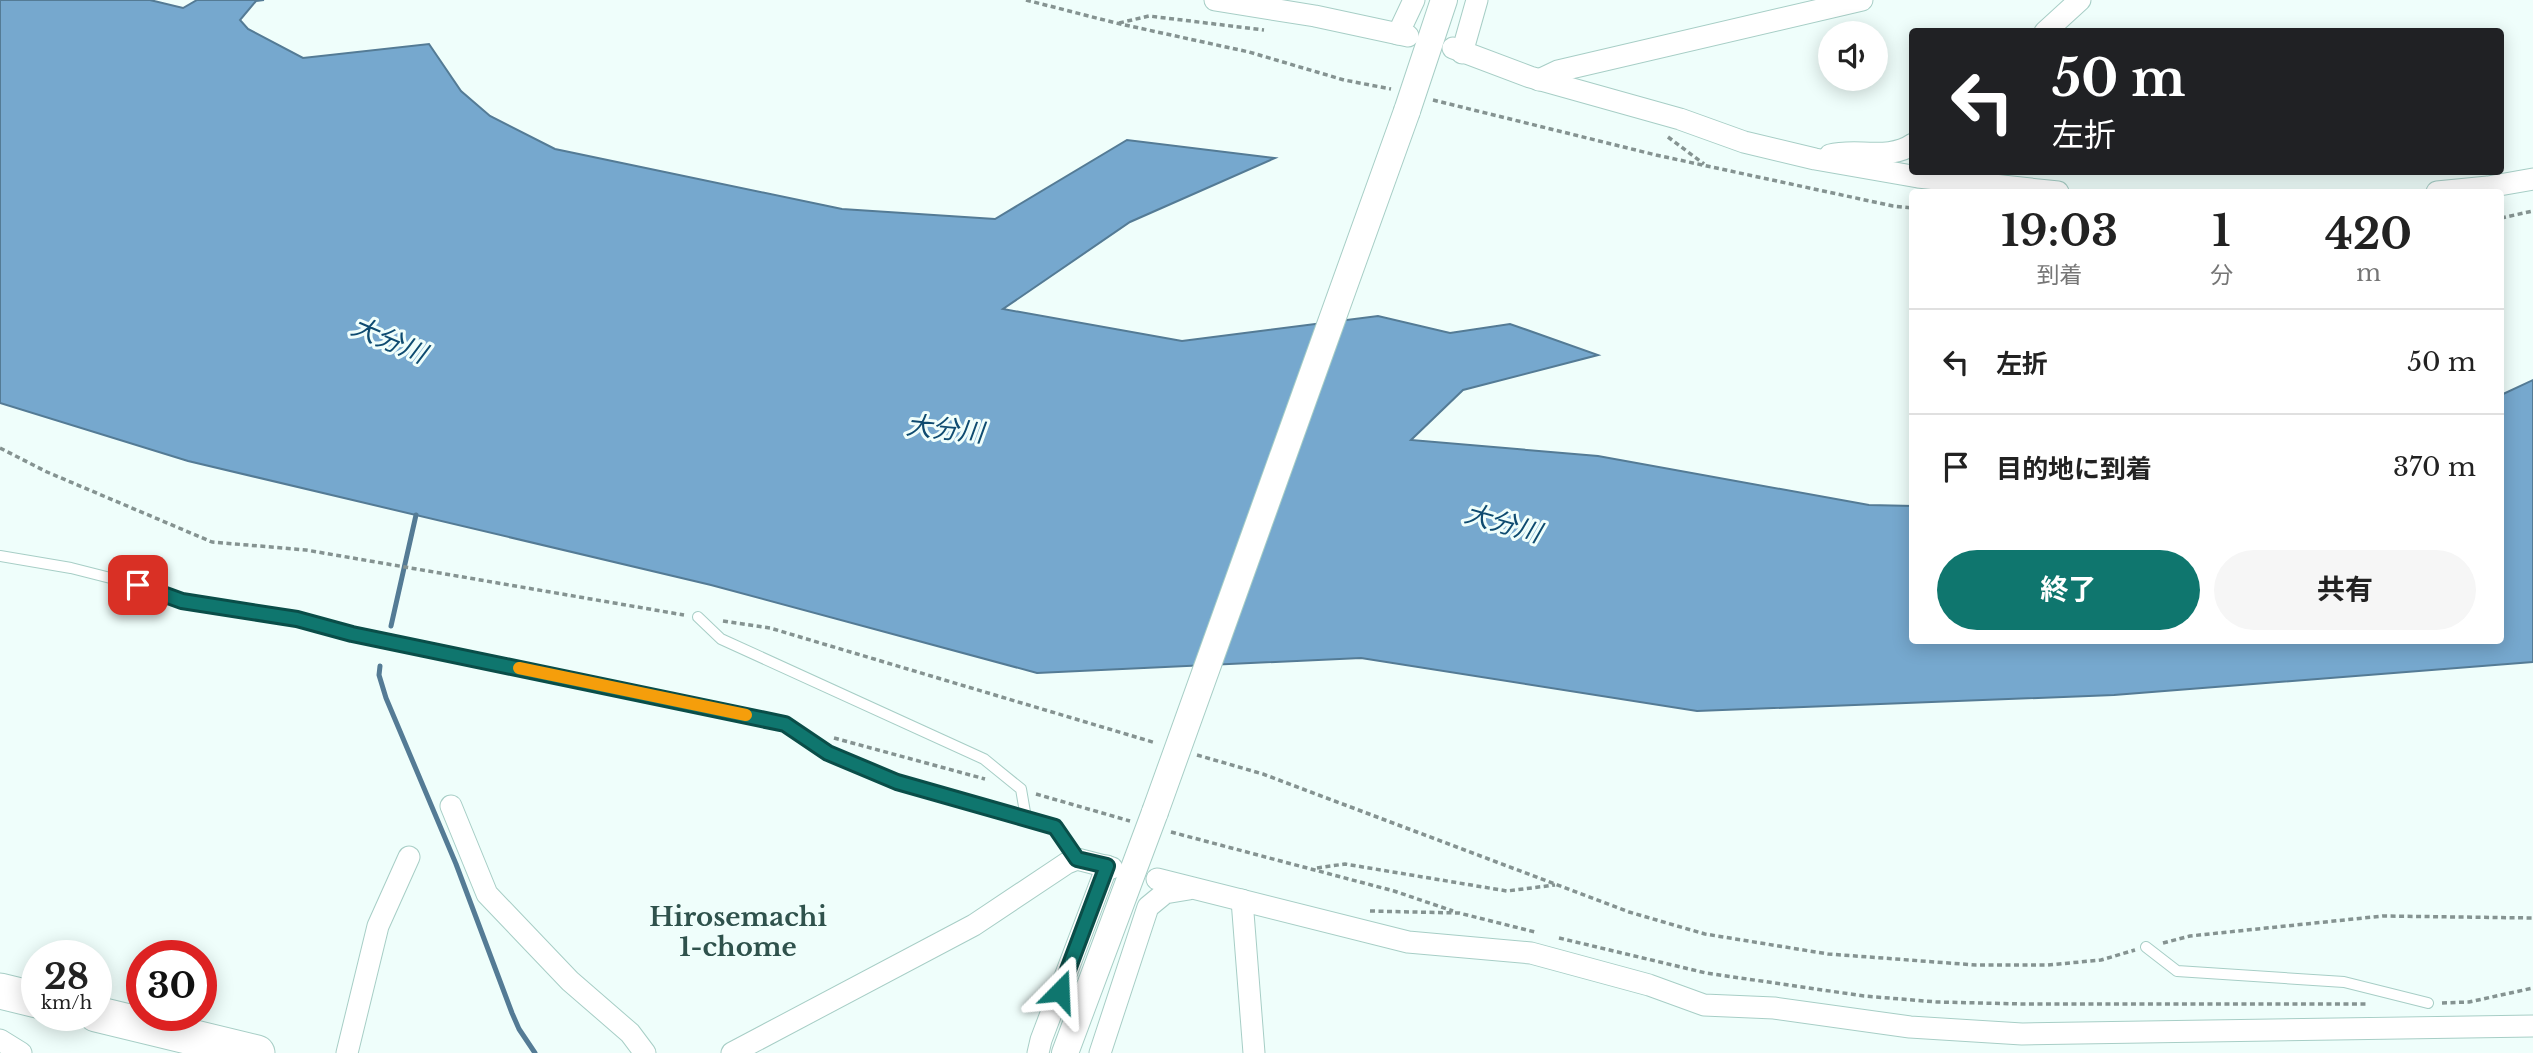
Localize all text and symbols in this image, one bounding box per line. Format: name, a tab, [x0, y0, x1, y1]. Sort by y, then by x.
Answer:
map controls	[1818, 21, 1888, 91]
button: sound	[1818, 21, 1888, 91]
text: 50 m	[2052, 48, 2185, 109]
icon: left	[1937, 56, 2028, 147]
text: 左折	[2052, 115, 2116, 155]
text: 19:03	[2001, 205, 2118, 257]
text: 1	[2212, 205, 2231, 257]
text: 420	[2325, 208, 2412, 260]
text: m	[2356, 259, 2381, 287]
text: 到着	[2037, 261, 2083, 289]
text: 分	[2210, 261, 2233, 289]
water label: 大分川	[347, 310, 434, 371]
icon: left	[1937, 343, 1975, 381]
text: 50 m	[2407, 346, 2476, 378]
text: 左折	[1996, 348, 2048, 380]
water label: 大分川	[905, 409, 988, 449]
icon: arrive	[1937, 448, 1975, 486]
text: 370 m	[2393, 451, 2476, 483]
text: 目的地に到着	[1996, 453, 2152, 485]
water label: 大分川	[1461, 497, 1548, 550]
button: 終了	[1937, 550, 2200, 630]
button: 共有	[2214, 550, 2476, 630]
pin	[108, 555, 168, 615]
icon: arrive	[119, 566, 157, 604]
district label: Hirosemachi 1-chome	[649, 901, 827, 963]
speed limit sign: 30	[126, 940, 217, 1031]
position arrow	[1023, 954, 1097, 1028]
text: 28	[44, 955, 89, 998]
text: km/h	[41, 992, 92, 1014]

